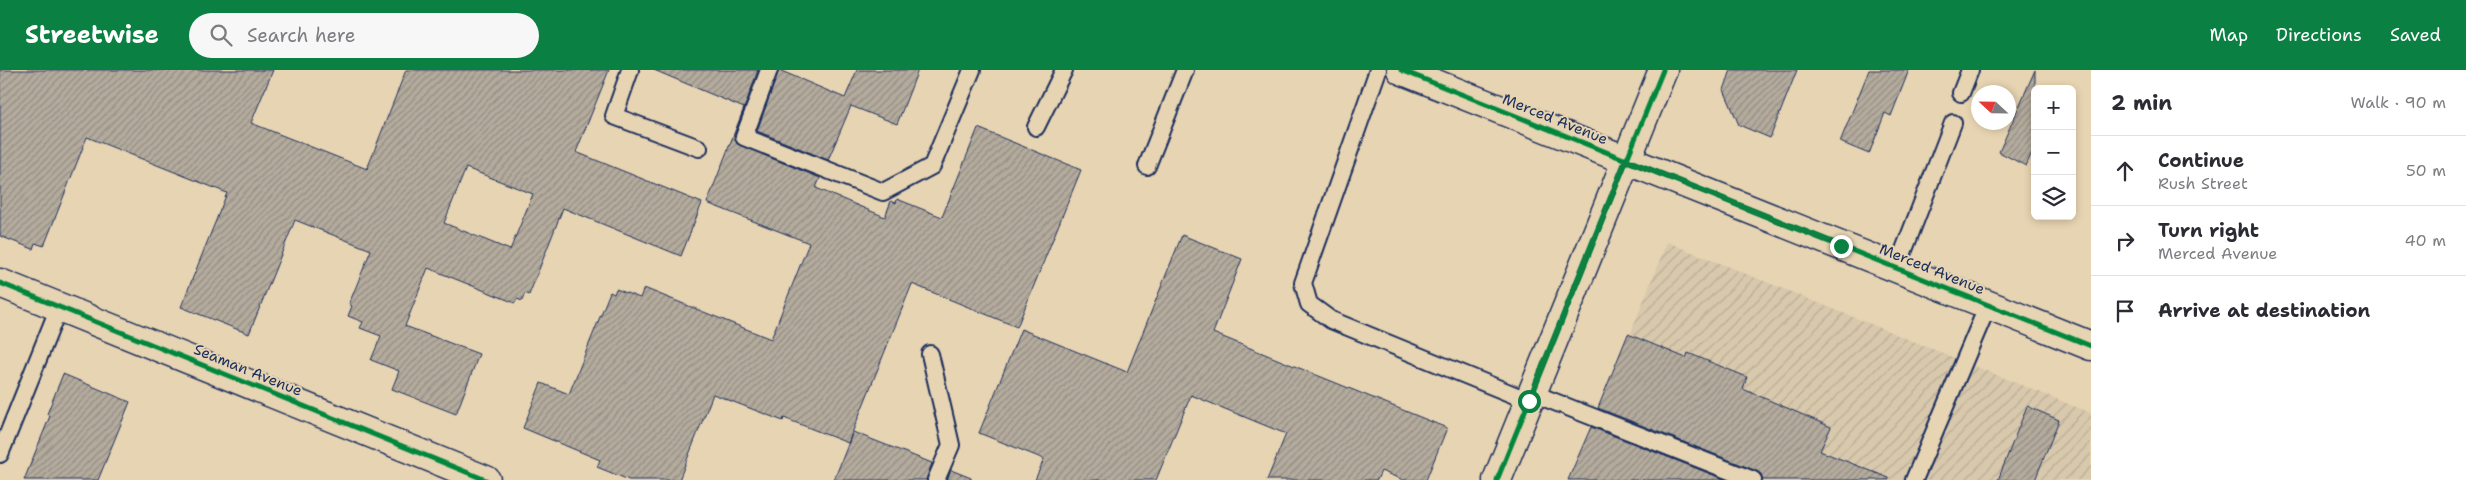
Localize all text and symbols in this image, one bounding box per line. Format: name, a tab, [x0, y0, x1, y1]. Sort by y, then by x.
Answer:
search box	[189, 13, 539, 58]
text: Streetwise	[25, 19, 159, 51]
icon: search	[207, 21, 235, 49]
text: Search here	[247, 23, 356, 48]
text: Map	[2210, 23, 2248, 47]
text: Directions	[2276, 23, 2362, 47]
text: Saved	[2390, 23, 2441, 47]
north arrow	[1971, 85, 2016, 130]
map controls	[2031, 85, 2076, 220]
button: +	[2031, 85, 2076, 130]
street label: Merced Avenue	[1499, 89, 1611, 149]
text: 2 min	[2111, 89, 2172, 117]
text: Walk · 90 m	[2351, 92, 2446, 113]
button: −	[2031, 130, 2076, 175]
text: Continue	[2158, 148, 2244, 173]
icon: ahead	[2111, 157, 2139, 185]
text: 50 m	[2406, 160, 2446, 181]
text: Rush Street	[2158, 173, 2248, 194]
button: layers	[2031, 175, 2076, 220]
text: Turn right	[2158, 218, 2259, 243]
icon: right	[2111, 227, 2139, 255]
text: 40 m	[2404, 230, 2446, 251]
route end	[1830, 235, 1853, 258]
street label: Merced Avenue	[1876, 239, 1988, 299]
text: Merced Avenue	[2158, 243, 2277, 264]
icon: arrive	[2111, 297, 2139, 325]
text: Arrive at destination	[2158, 298, 2370, 323]
street label: Seaman Avenue	[191, 339, 305, 401]
route start	[1518, 390, 1541, 413]

